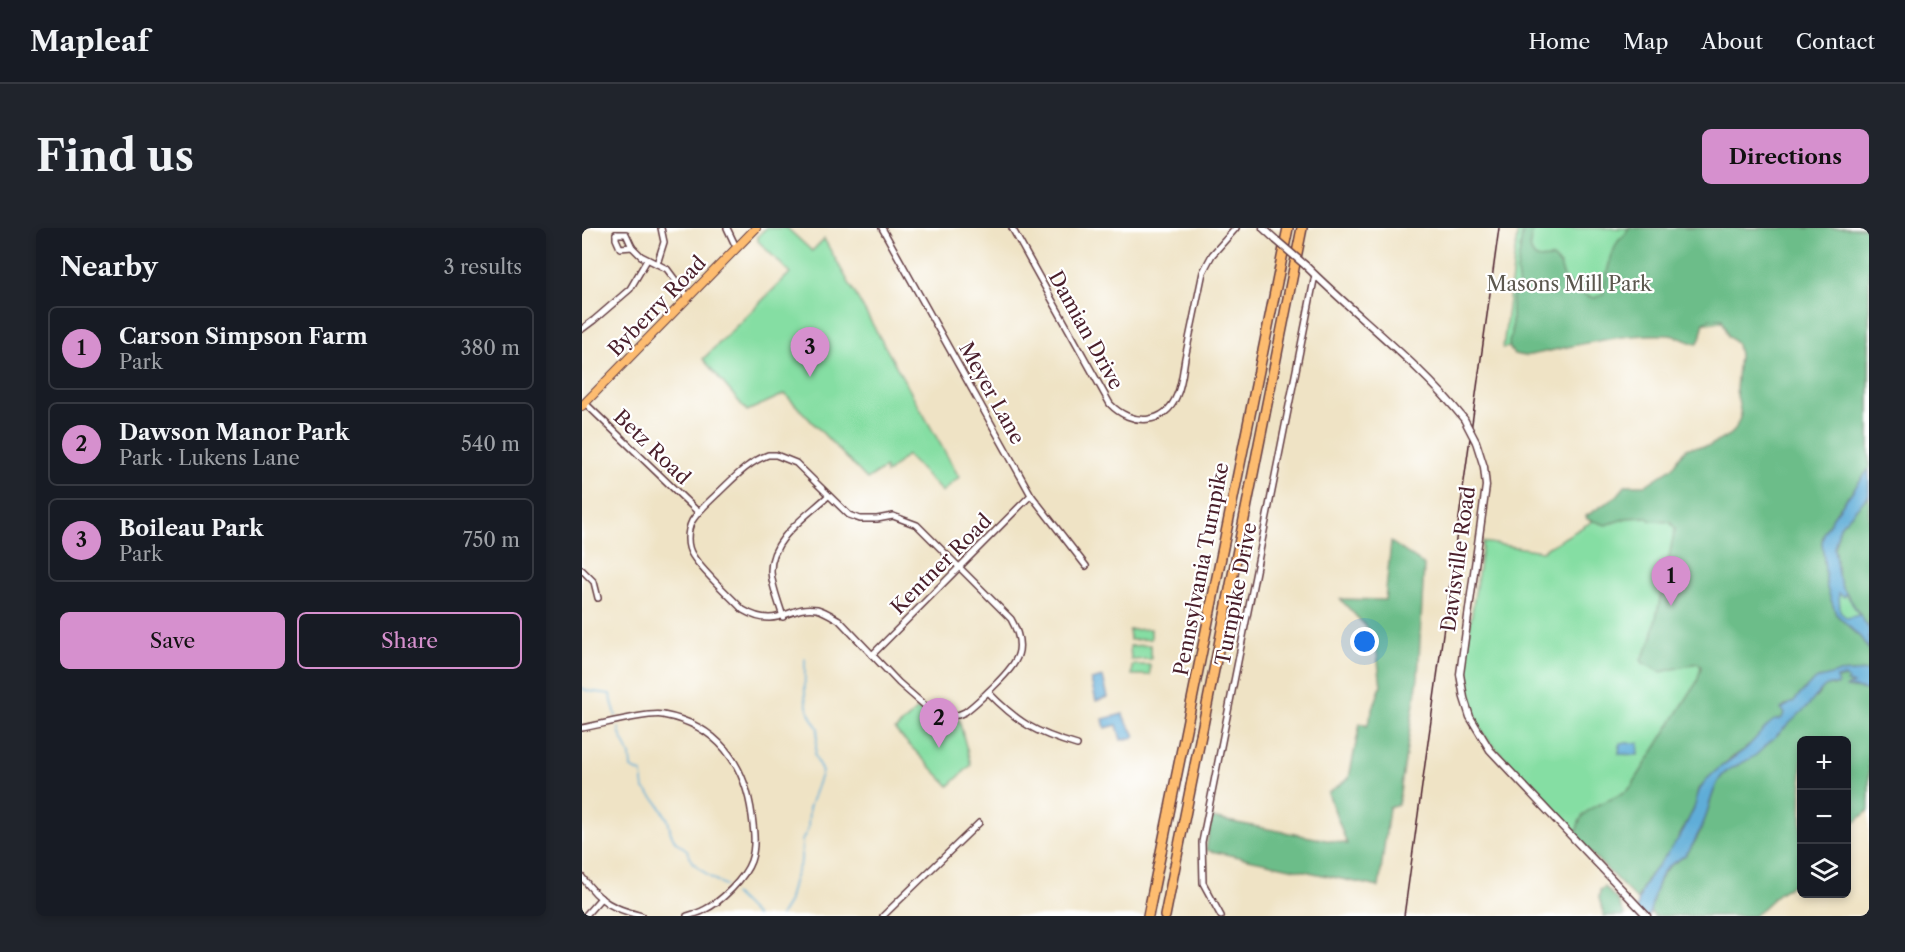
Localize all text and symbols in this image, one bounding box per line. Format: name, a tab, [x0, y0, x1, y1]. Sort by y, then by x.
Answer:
text: Mapleaf	[30, 24, 149, 58]
text: Home	[1529, 29, 1590, 54]
text: Map	[1623, 29, 1668, 54]
text: About	[1701, 29, 1763, 54]
text: Contact	[1796, 29, 1875, 54]
button: Directions	[1702, 129, 1869, 184]
text: Find us	[36, 130, 194, 182]
text: Nearby	[60, 251, 158, 283]
street label: Byberry Road	[603, 251, 711, 361]
text: 3 results	[444, 255, 522, 279]
street label: Damian Drive	[1044, 267, 1128, 393]
park label: Masons Mill Park	[1486, 272, 1653, 296]
text: Carson Simpson Farm	[119, 323, 368, 350]
pin: 3	[790, 328, 830, 377]
text: 1	[77, 336, 86, 360]
text: 380 m	[461, 336, 520, 360]
street label: Meyer Lane	[954, 338, 1030, 448]
text: Park	[119, 350, 162, 374]
street label: Betz Road	[609, 405, 695, 489]
text: Dawson Manor Park	[119, 419, 349, 446]
text: 2	[76, 432, 87, 456]
text: 540 m	[461, 432, 520, 456]
text: Park · Lukens Lane	[119, 446, 300, 470]
street label: Pennsylvania Turnpike	[1169, 460, 1233, 678]
street label: Davisville Road	[1436, 485, 1480, 633]
street label: Kentner Road	[886, 509, 996, 619]
text: Boileau Park	[119, 515, 264, 542]
street label: Turnpike Drive	[1210, 520, 1262, 668]
text: 3	[76, 528, 87, 552]
text: 750 m	[463, 528, 520, 552]
text: Park	[119, 542, 162, 566]
pin: 1	[1652, 556, 1690, 606]
button: Save	[60, 612, 285, 669]
button: Share	[297, 612, 522, 669]
your location	[1350, 627, 1379, 656]
pin: 2	[920, 698, 958, 748]
map controls	[1797, 736, 1851, 898]
button: +	[1797, 736, 1851, 790]
button: −	[1797, 790, 1851, 844]
button: layers	[1797, 844, 1851, 898]

